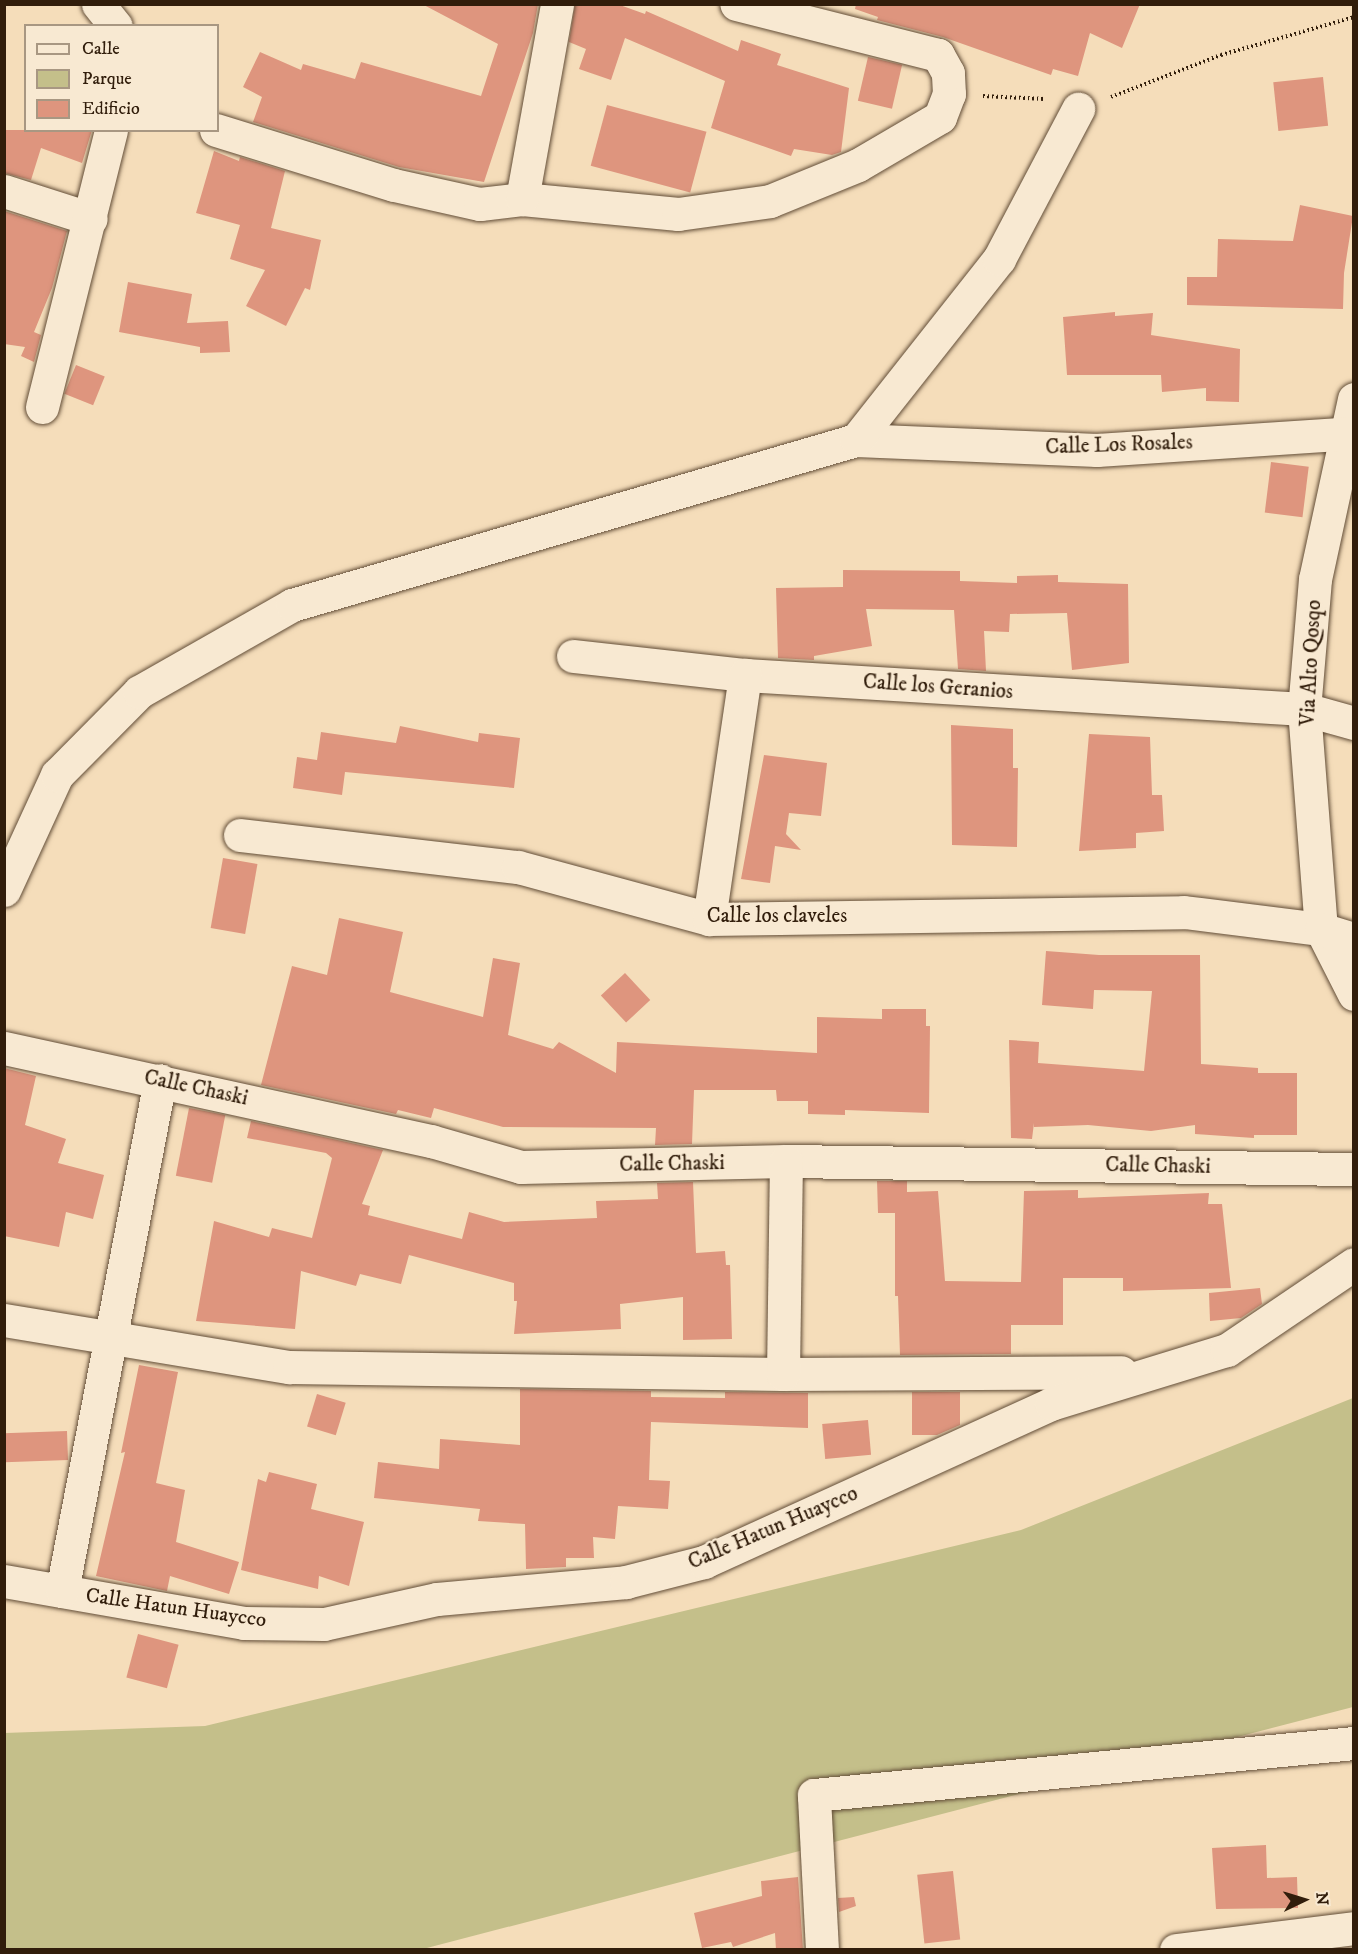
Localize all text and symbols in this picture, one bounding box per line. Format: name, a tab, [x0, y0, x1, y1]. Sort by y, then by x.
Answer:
legend	[24, 24, 219, 132]
text: Calle	[82, 38, 120, 60]
text: Parque	[82, 68, 132, 90]
text: Edificio	[82, 98, 140, 120]
street label: Calle Los Rosales	[1045, 430, 1193, 460]
street label: Via Alto Qosqo	[1295, 599, 1327, 727]
street label: Calle los Geranios	[862, 669, 1014, 705]
street label: Calle los claveles	[707, 903, 847, 929]
street label: Calle Chaski	[142, 1065, 250, 1111]
street label: Calle Chaski	[619, 1150, 725, 1178]
street label: Calle Chaski	[1105, 1152, 1211, 1180]
street label: Calle Hatun Huaycco	[684, 1481, 862, 1575]
street label: Calle Hatun Huaycco	[84, 1583, 268, 1633]
north arrow	[1274, 1870, 1334, 1930]
text: N	[1312, 1891, 1332, 1906]

